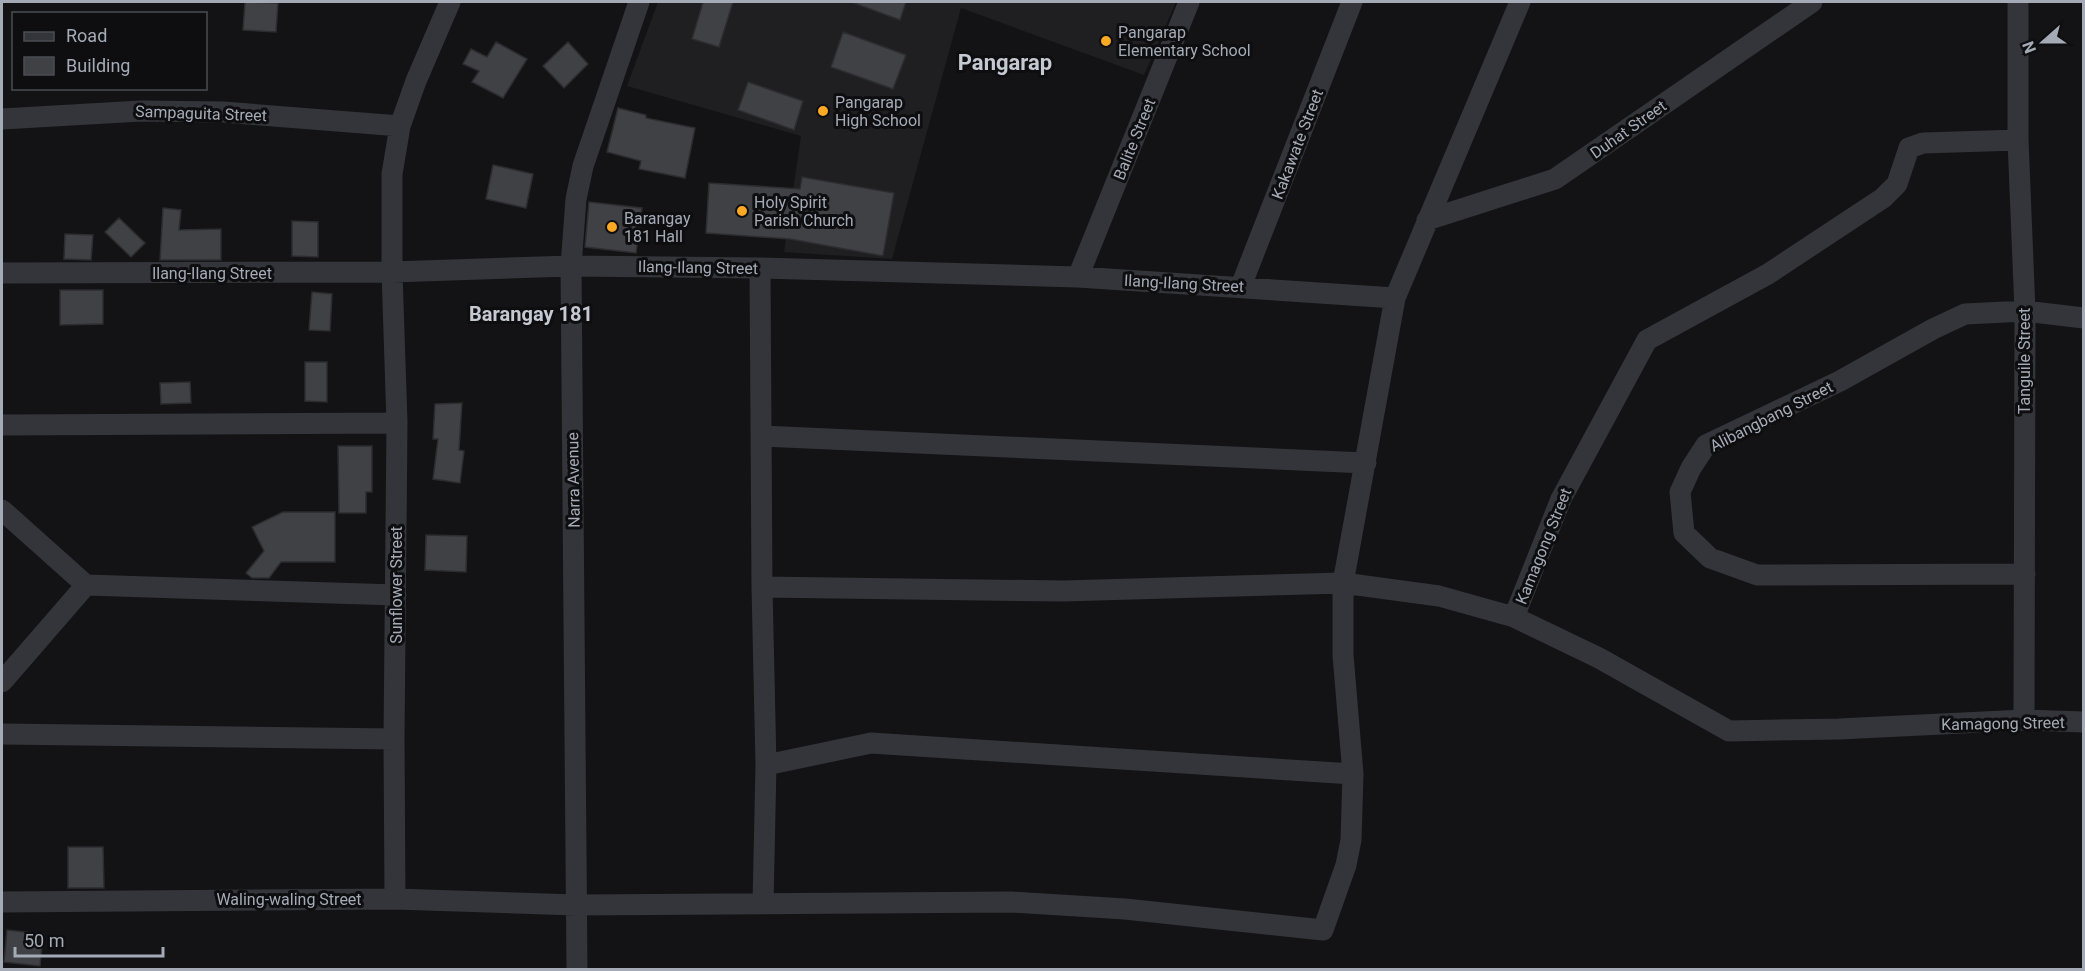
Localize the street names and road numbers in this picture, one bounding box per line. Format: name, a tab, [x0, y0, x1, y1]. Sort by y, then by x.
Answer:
street label: Kakawate Street	[1268, 87, 1327, 202]
street label: Balite Street	[1109, 96, 1159, 183]
street label: Duhat Street	[1587, 96, 1670, 163]
street label: Sampaguita Street	[135, 102, 267, 125]
street label: Ilang-Ilang Street	[638, 257, 758, 278]
street label: Ilang-Ilang Street	[152, 264, 272, 283]
street label: Ilang-Ilang Street	[1123, 271, 1244, 296]
street label: Tanguile Street	[2015, 308, 2034, 414]
street label: Alibangbang Street	[1707, 377, 1836, 456]
street label: Narra Avenue	[563, 432, 584, 528]
street label: Kamagong Street	[1512, 485, 1575, 607]
street label: Sunflower Street	[387, 526, 406, 644]
street label: Kamagong Street	[1941, 713, 2065, 734]
street label: Waling-waling Street	[216, 890, 362, 909]

